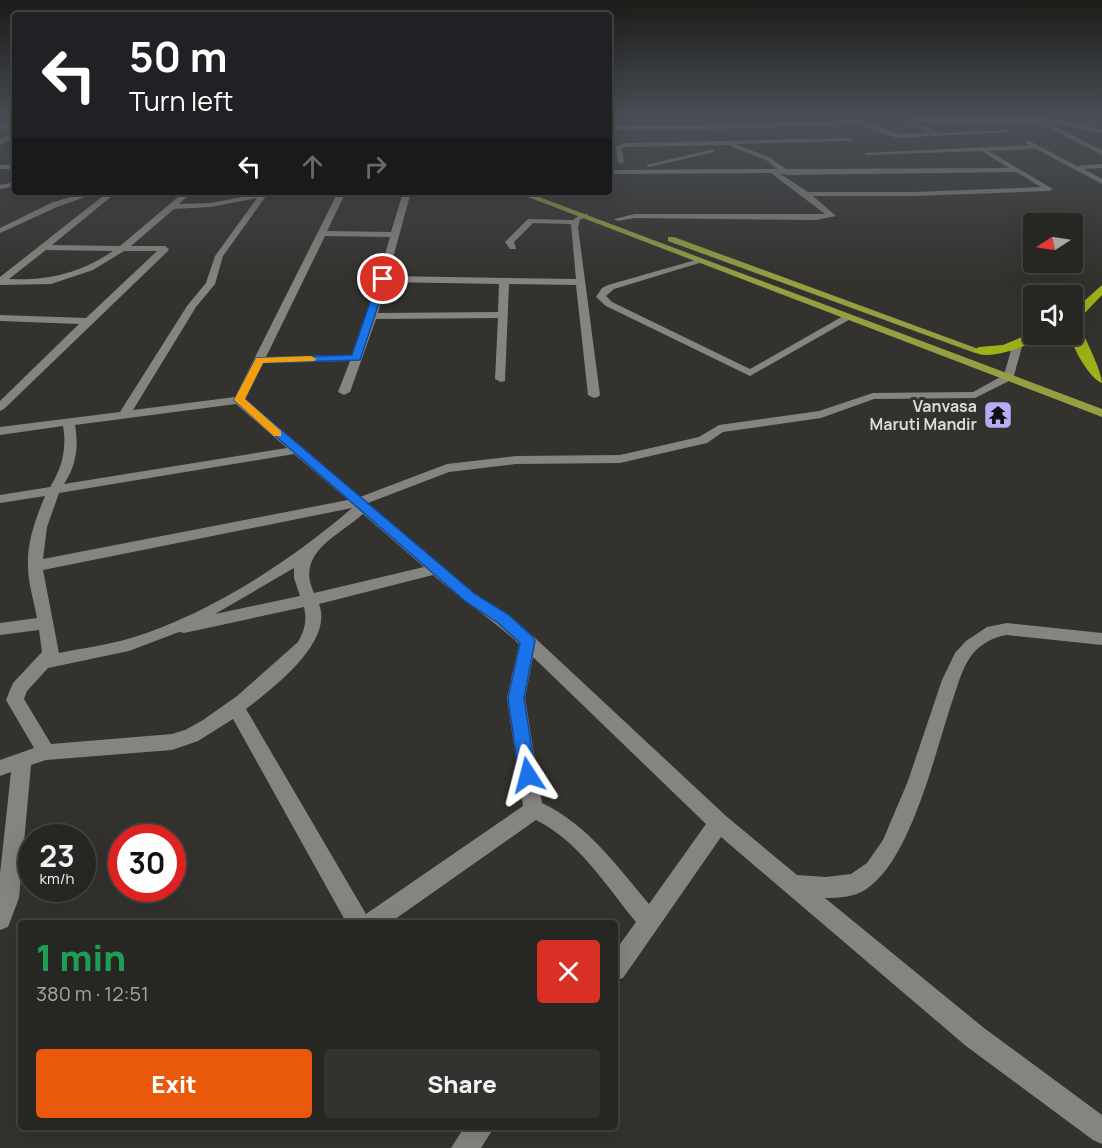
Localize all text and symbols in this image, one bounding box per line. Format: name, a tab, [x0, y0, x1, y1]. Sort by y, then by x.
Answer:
text: 50 m	[129, 27, 227, 85]
icon: left	[30, 36, 108, 114]
text: Turn left	[129, 82, 233, 119]
icon: left	[233, 150, 266, 183]
icon: ahead	[296, 150, 329, 183]
icon: right	[359, 150, 392, 183]
north arrow	[1023, 213, 1083, 273]
map controls	[1023, 213, 1083, 345]
pin	[357, 253, 408, 304]
icon: arrive	[366, 262, 399, 295]
button: sound	[1023, 285, 1083, 345]
place label: Vanvasa Maruti Mandir	[870, 395, 977, 435]
temple icon: Vanvasa Maruti Mandir	[982, 399, 1014, 431]
position arrow	[496, 743, 560, 807]
speed limit sign: 30	[108, 824, 186, 902]
text: 23	[39, 835, 75, 876]
text: km/h	[40, 868, 74, 889]
text: 1 min	[36, 933, 126, 982]
button: close	[537, 940, 600, 1003]
text: 380 m · 12:51	[36, 980, 149, 1007]
button: Exit	[36, 1049, 312, 1118]
button: Share	[324, 1049, 600, 1118]

